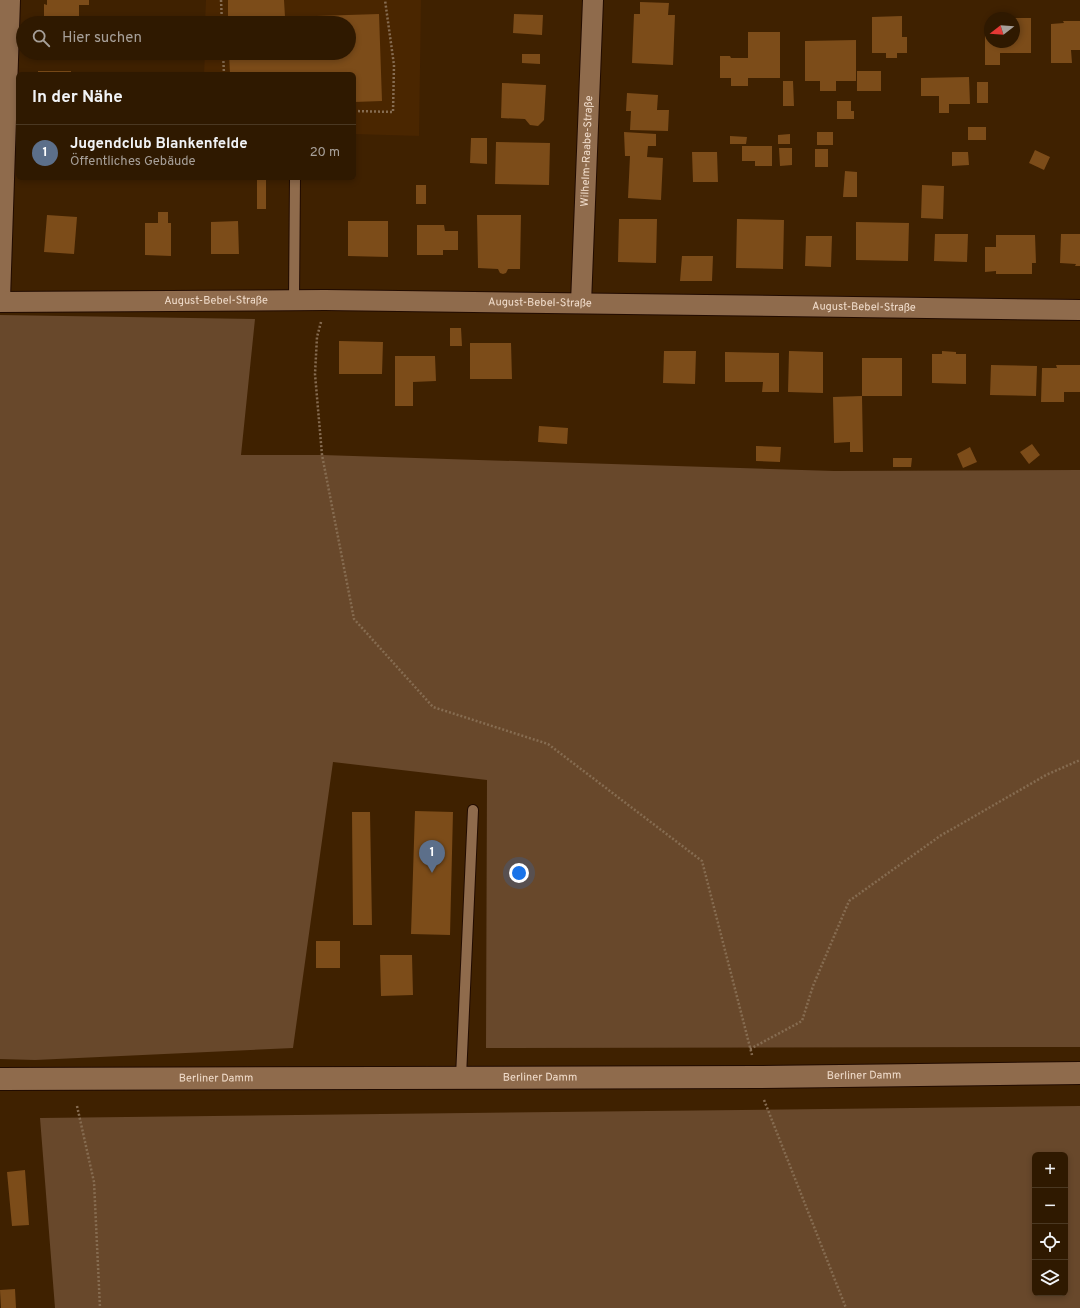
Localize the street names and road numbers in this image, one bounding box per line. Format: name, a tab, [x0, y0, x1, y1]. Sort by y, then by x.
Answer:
street label: Wilhelm-Raabe-Straße	[578, 95, 596, 207]
street label: August-Bebel-Straße	[164, 293, 268, 308]
street label: August-Bebel-Straße	[488, 295, 592, 311]
street label: August-Bebel-Straße	[812, 299, 916, 315]
street label: Berliner Damm	[827, 1068, 901, 1083]
street label: Berliner Damm	[503, 1070, 577, 1085]
street label: Berliner Damm	[179, 1071, 253, 1086]

